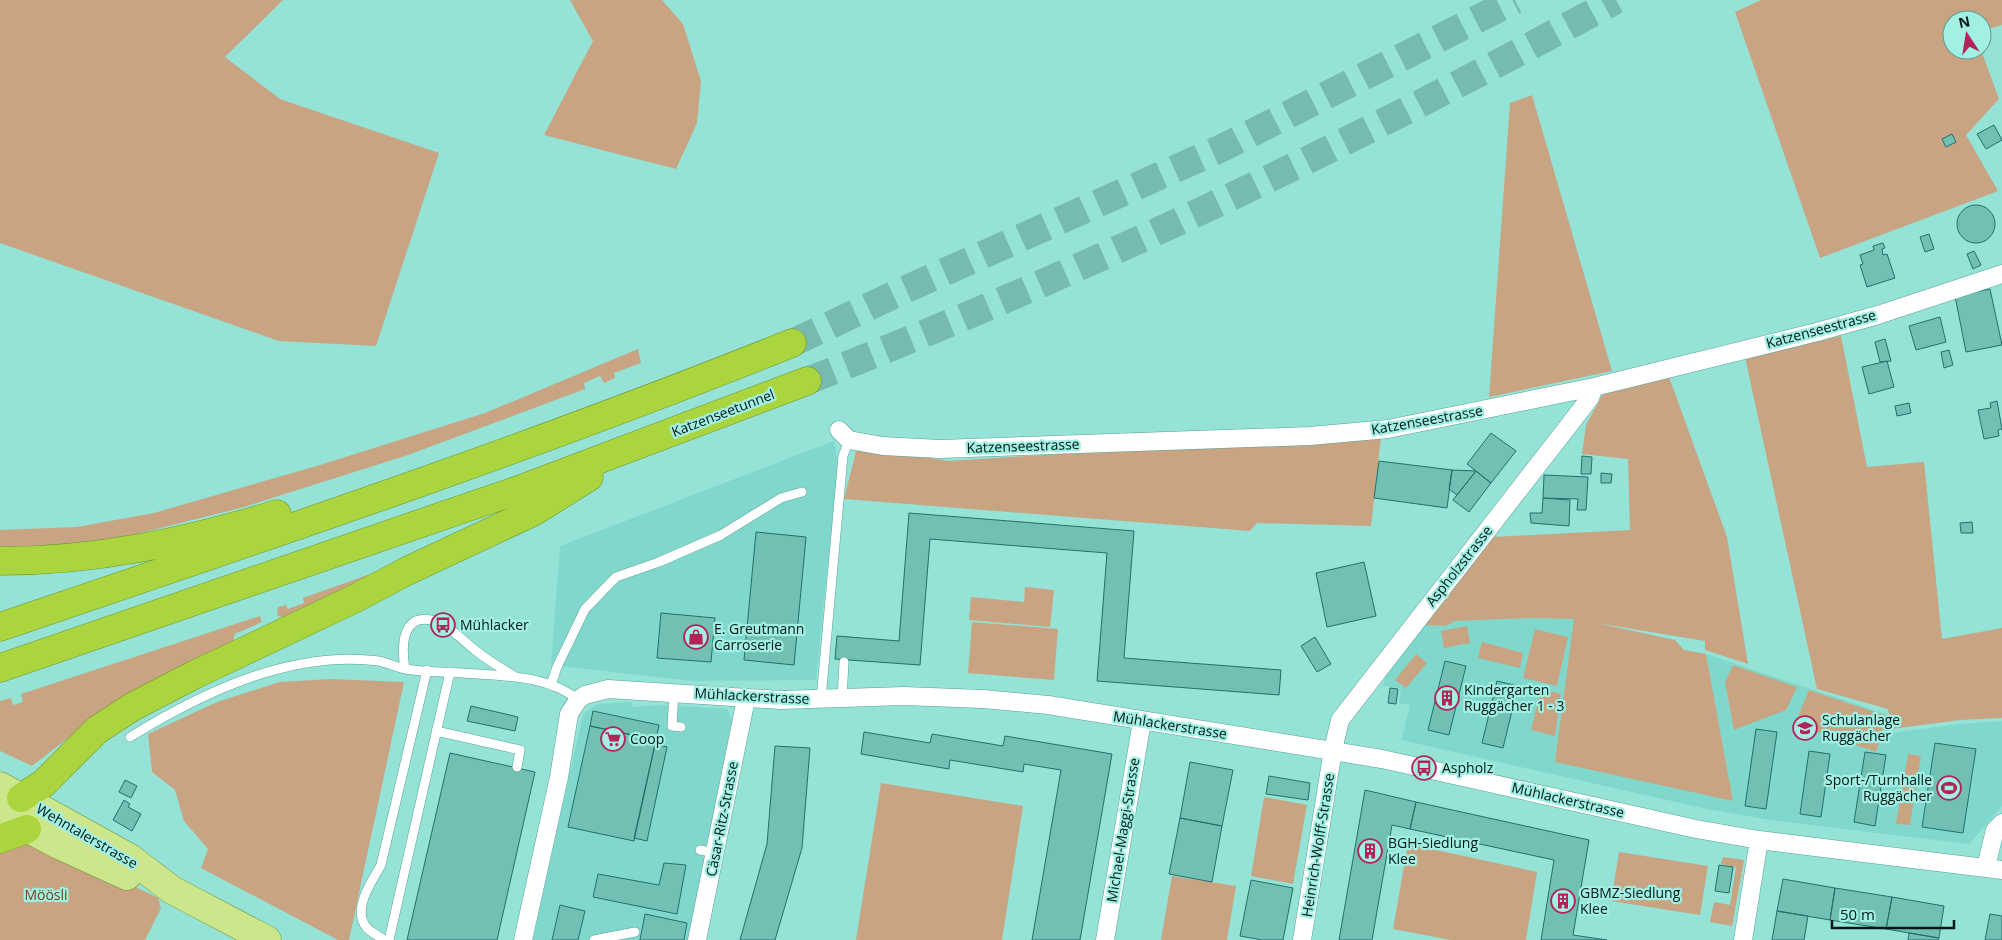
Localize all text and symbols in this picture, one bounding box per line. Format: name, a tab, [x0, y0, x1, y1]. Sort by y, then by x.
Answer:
north arrow	[1942, 10, 1992, 60]
text: N	[1957, 11, 1972, 32]
street label: Katzenseestrasse	[1764, 305, 1878, 352]
street label: Katzenseetunnel	[669, 384, 777, 441]
street label: Katzenseestrasse	[1370, 400, 1484, 439]
street label: Katzenseestrasse	[966, 434, 1080, 457]
street label: Aspholzstrasse	[1421, 521, 1496, 610]
bus stop icon: Mühlacker	[430, 612, 456, 638]
place label: Mühlacker	[460, 615, 529, 634]
place label: E. Greutmann Carroserie	[714, 619, 804, 654]
shop icon: E. Greutmann Carroserie	[683, 624, 709, 650]
place label: Kindergarten Ruggächer 1 - 3	[1464, 680, 1565, 715]
street label: Mühlackerstrasse	[694, 683, 810, 708]
building icon: Kindergarten Ruggächer 1 - 3	[1434, 685, 1460, 711]
street label: Mühlackerstrasse	[1112, 706, 1229, 743]
place label: Schulanlage Ruggächer	[1822, 710, 1900, 745]
school or university icon: Schulanlage Ruggächer	[1792, 715, 1818, 741]
supermarket icon: Coop	[600, 726, 626, 752]
place label: Coop	[630, 729, 664, 748]
bus stop icon: Aspholz	[1411, 755, 1437, 781]
street label: Michael-Maggi-Strasse	[1102, 756, 1143, 904]
place label: Aspholz	[1442, 758, 1494, 777]
street label: Cäsar-Ritz-Strasse	[701, 760, 742, 878]
place label: Sport-/Turnhalle Ruggächer	[1825, 770, 1932, 805]
street label: Heinrich-Wolff-Strasse	[1297, 771, 1338, 918]
sports icon: Sport-/Turnhalle Ruggächer	[1936, 775, 1962, 801]
street label: Mühlackerstrasse	[1510, 777, 1626, 822]
street label: Wehntalerstrasse	[33, 799, 142, 872]
place label: BGH-Siedlung Klee	[1388, 833, 1478, 868]
building icon: BGH-Siedlung Klee	[1357, 838, 1383, 864]
place label: GBMZ-Siedlung Klee	[1580, 883, 1681, 918]
park label: Möösli	[24, 885, 68, 904]
building icon: GBMZ-Siedlung Klee	[1550, 888, 1576, 914]
scale bar	[1832, 898, 1954, 930]
text: 50 m	[1840, 904, 1875, 924]

